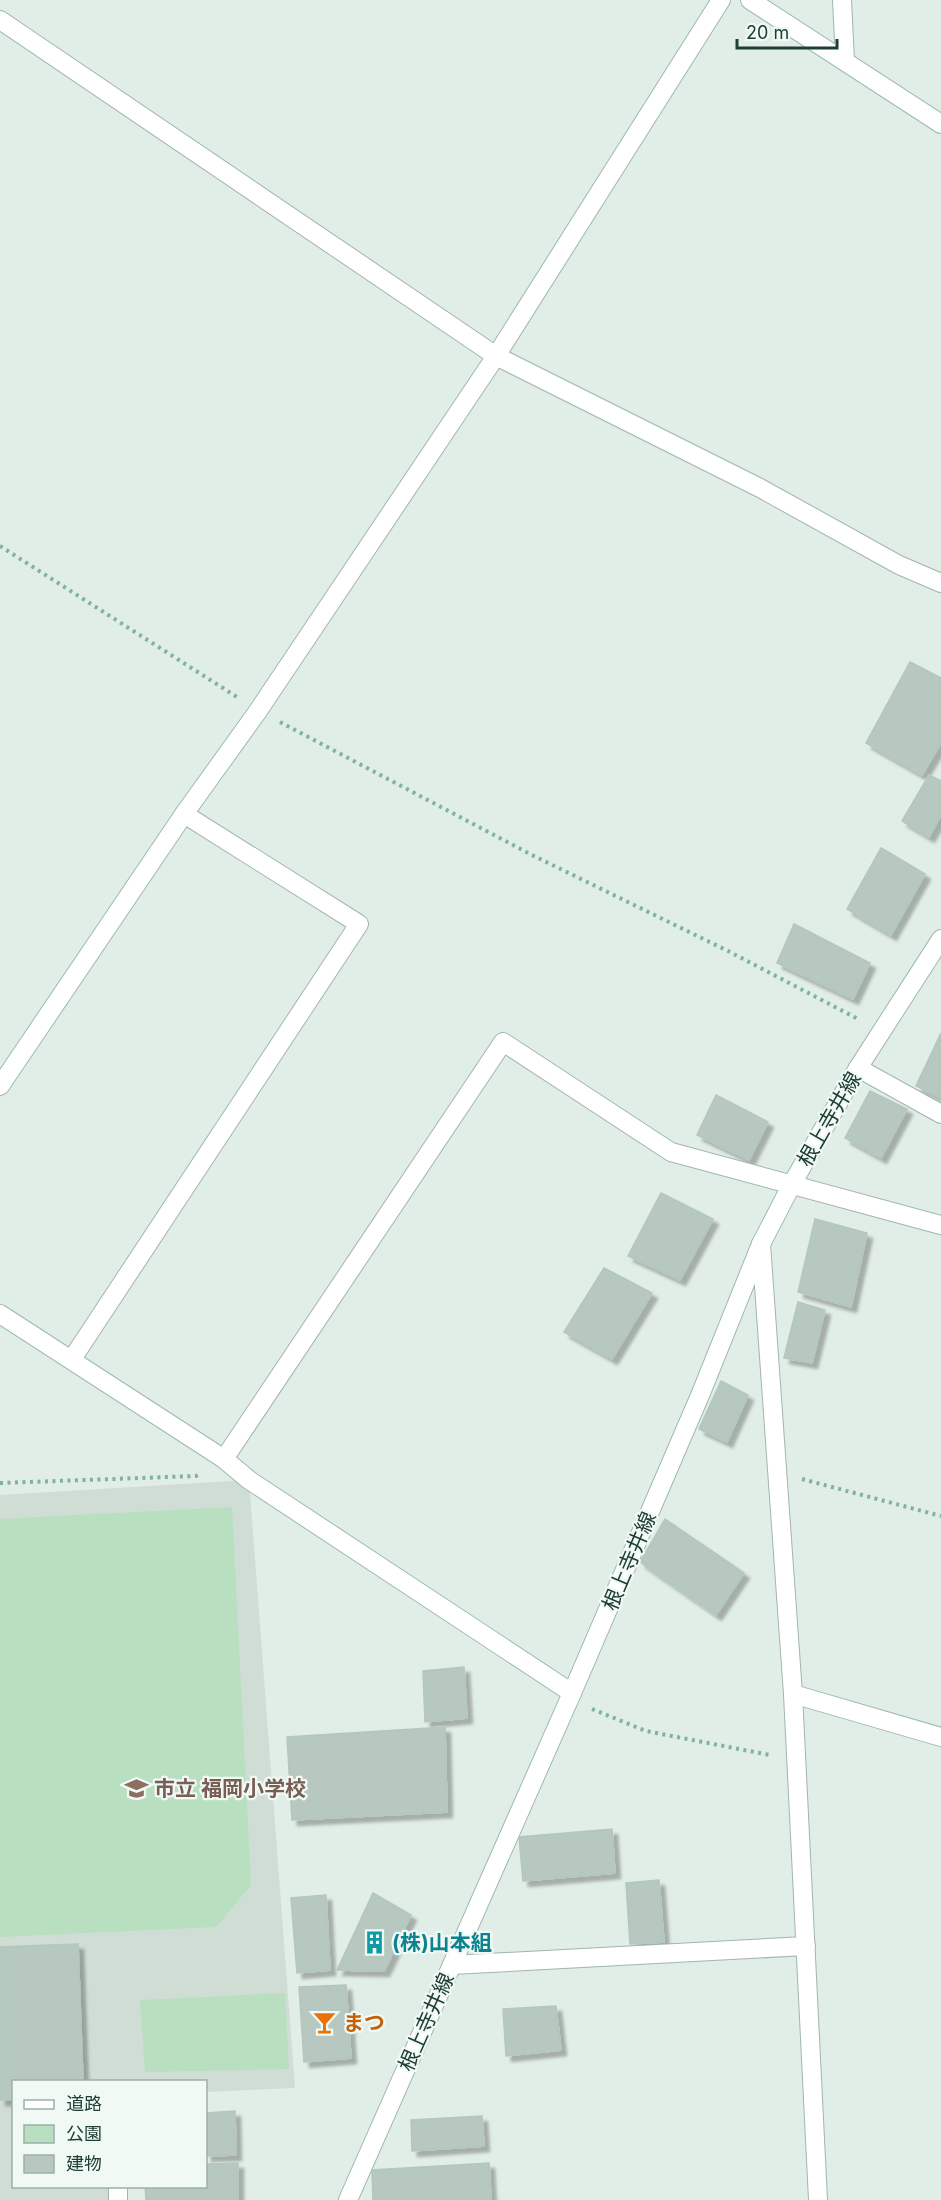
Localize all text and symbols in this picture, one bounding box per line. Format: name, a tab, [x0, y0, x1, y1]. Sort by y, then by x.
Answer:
scale bar	[737, 12, 838, 50]
text: 20 m	[746, 22, 789, 43]
street label: 根上寺井線	[792, 1067, 866, 1171]
street label: 根上寺井線	[597, 1508, 661, 1614]
school or university icon: 市立 福岡小学校	[123, 1775, 149, 1801]
place label: 市立 福岡小学校	[154, 1776, 306, 1801]
building icon: (株)山本組	[361, 1929, 387, 1955]
place label: (株)山本組	[392, 1930, 492, 1955]
street label: 根上寺井線	[393, 1969, 459, 2075]
bar icon: まつ	[312, 2009, 338, 2035]
place label: まつ	[343, 2010, 385, 2035]
legend	[12, 2080, 207, 2188]
text: 道路	[66, 2093, 102, 2114]
text: 公園	[66, 2123, 102, 2144]
text: 建物	[66, 2153, 102, 2174]

